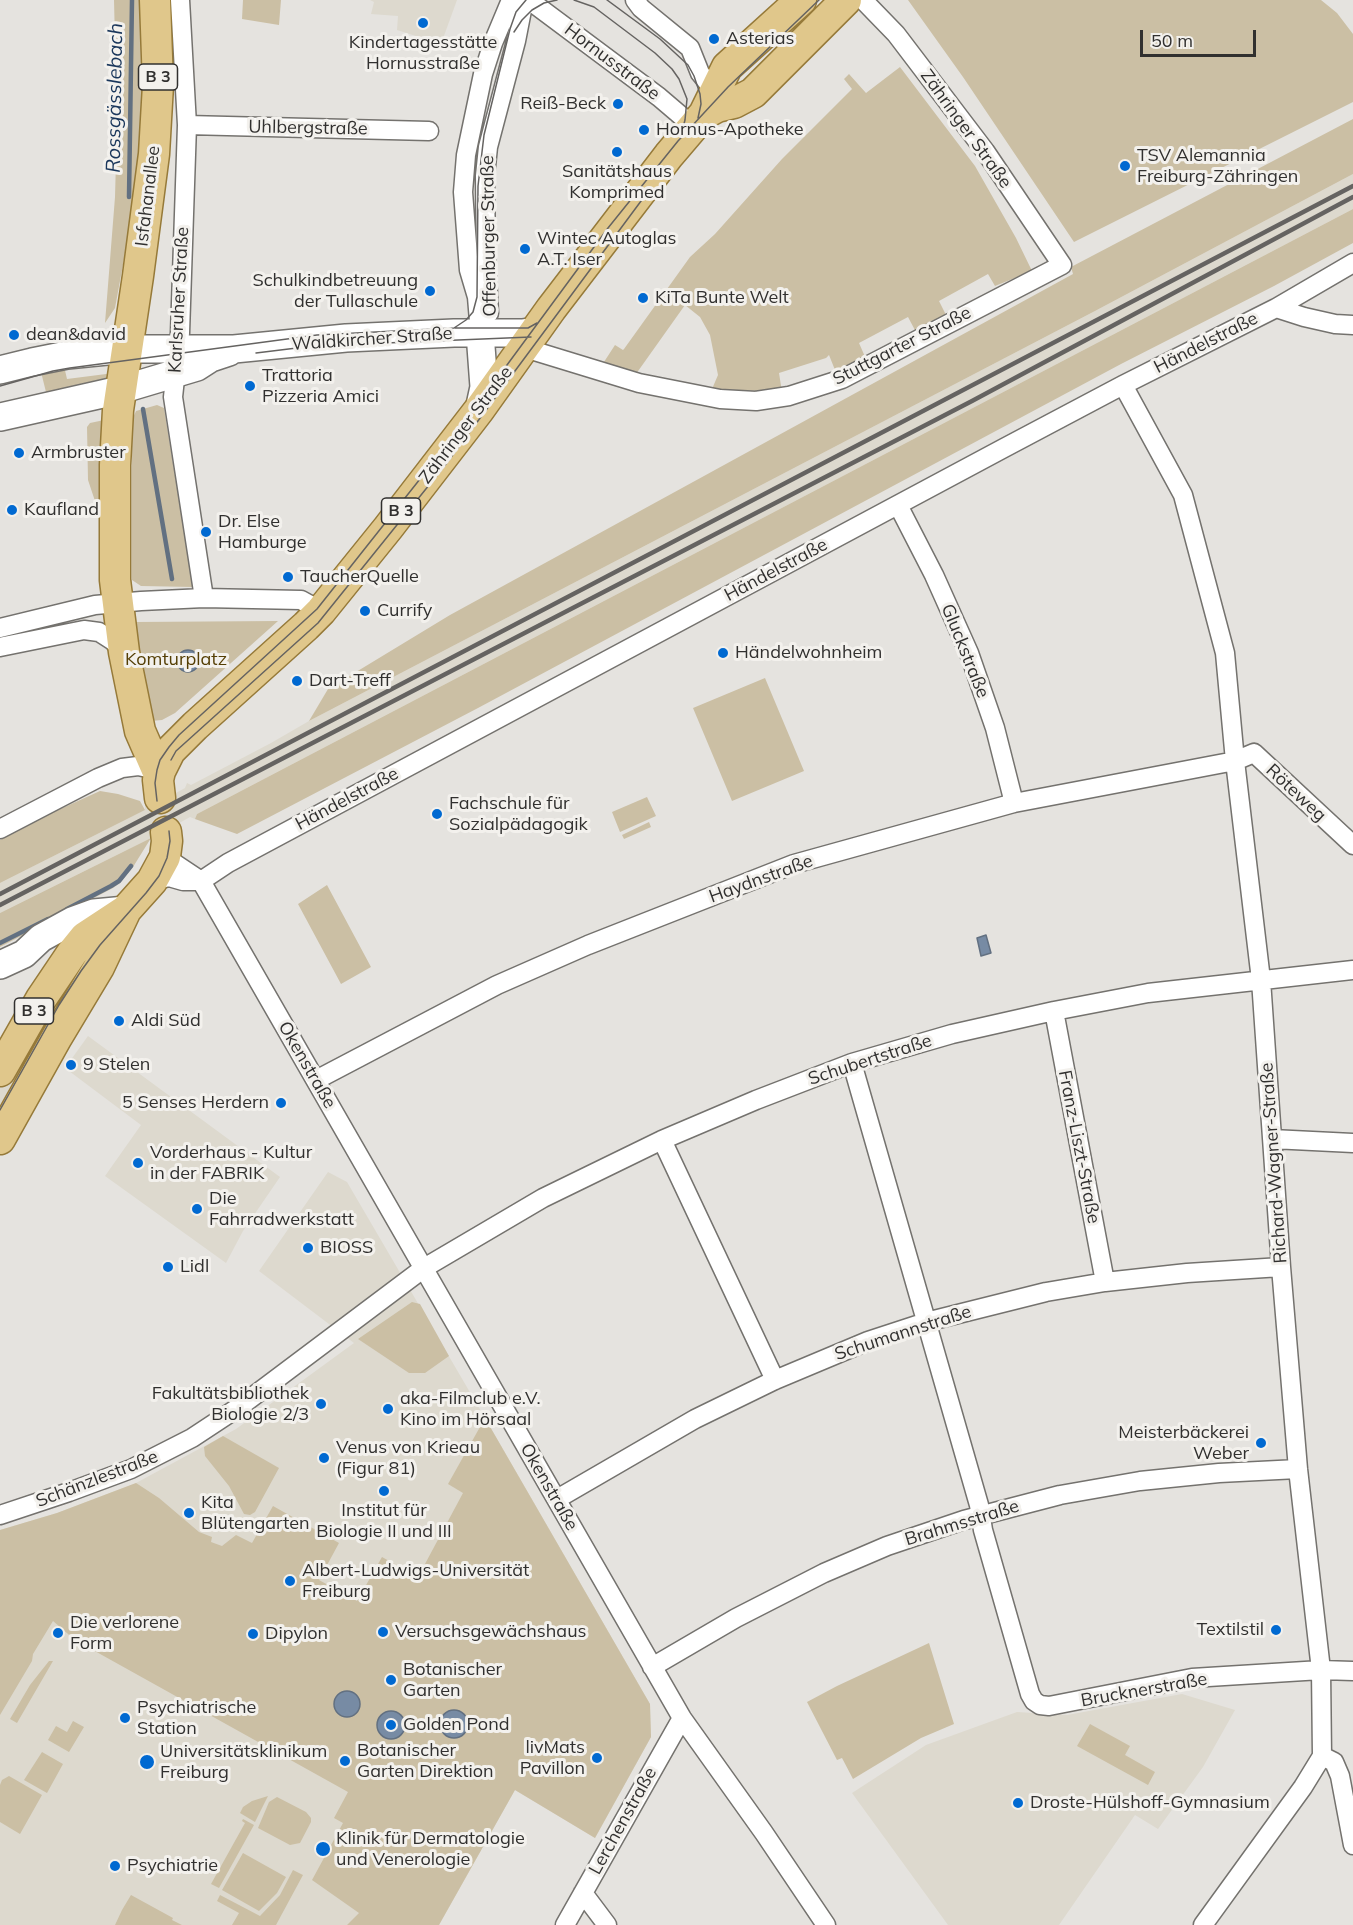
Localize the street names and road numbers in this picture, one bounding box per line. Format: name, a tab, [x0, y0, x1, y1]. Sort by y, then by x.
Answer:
street label: Hornusstraße	[560, 19, 664, 105]
road number: B 3	[138, 64, 178, 90]
street label: Zähringer Straße	[916, 66, 1016, 192]
street label: Uhlbergstraße	[248, 116, 368, 140]
street label: Isfahanallee	[131, 144, 165, 248]
street label: Offenburger Straße	[477, 155, 501, 317]
street label: Karlsruher Straße	[164, 226, 194, 374]
street label: Stuttgarter Straße	[829, 302, 975, 390]
street label: Händelstraße	[1150, 308, 1262, 378]
street label: Waldkircher Straße	[291, 323, 453, 355]
street label: Zähringer Straße	[415, 362, 517, 488]
road number: B 3	[382, 498, 420, 524]
street label: Händelstraße	[721, 534, 831, 606]
street label: Gluckstraße	[936, 601, 994, 701]
street label: Röteweg	[1261, 760, 1331, 826]
street label: Händelstraße	[292, 763, 402, 835]
street label: Haydnstraße	[706, 850, 816, 908]
road number: B 3	[15, 998, 54, 1024]
street label: Okenstraße	[273, 1018, 341, 1112]
street label: Schubertstraße	[806, 1030, 934, 1090]
street label: Richard-Wagner-Straße	[1256, 1062, 1292, 1264]
street label: Franz-Liszt-Straße	[1054, 1069, 1104, 1225]
street label: Schumannstraße	[832, 1301, 974, 1365]
street label: Okenstraße	[515, 1440, 583, 1534]
street label: Schänzlestraße	[33, 1446, 161, 1512]
street label: Brahmsstraße	[902, 1495, 1022, 1551]
street label: Brucknerstraße	[1079, 1668, 1209, 1712]
street label: Lerchenstraße	[585, 1764, 661, 1878]

